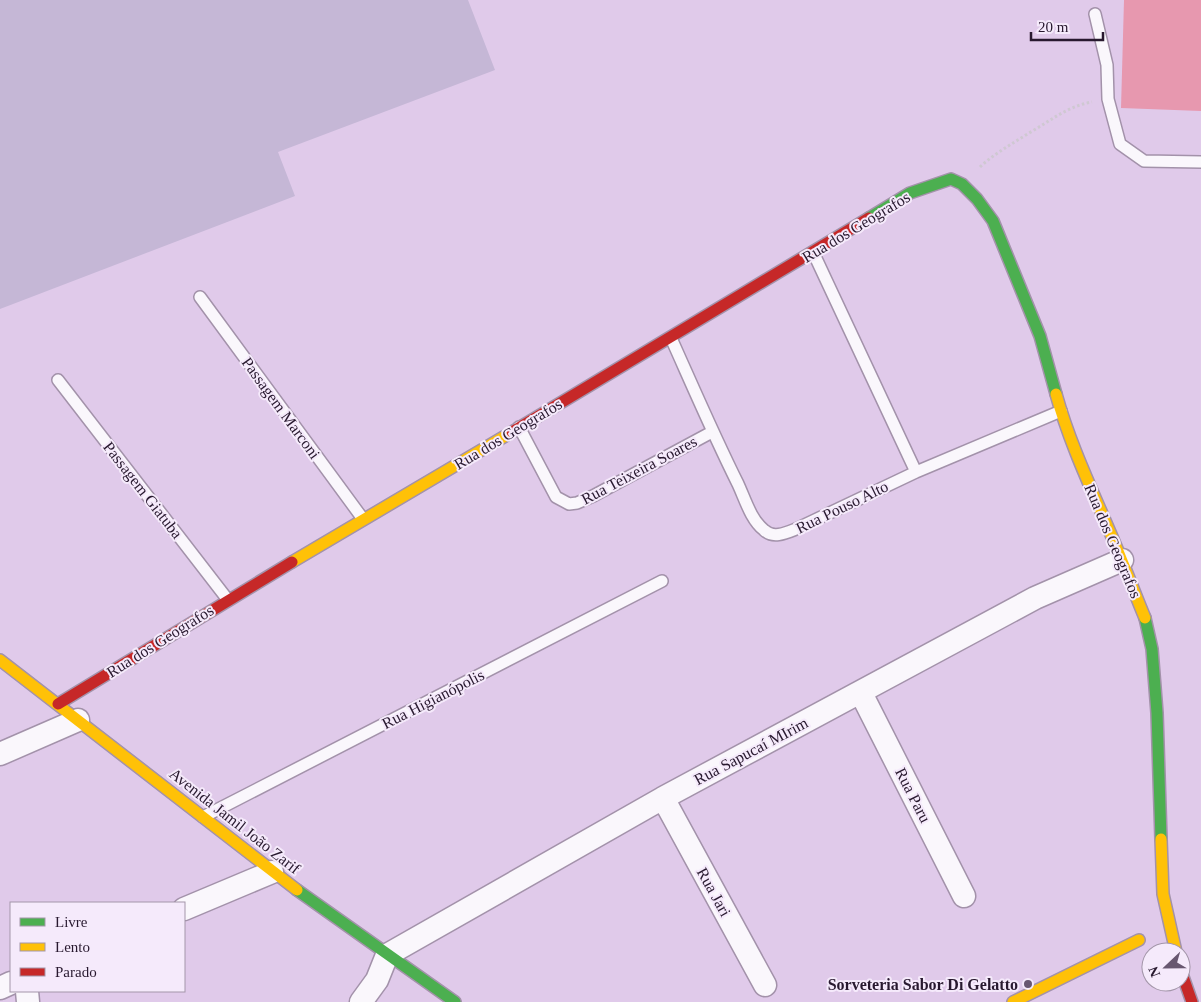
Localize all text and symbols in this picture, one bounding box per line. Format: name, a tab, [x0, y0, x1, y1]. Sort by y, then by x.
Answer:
scale bar	[1031, 10, 1104, 42]
text: 20 m	[1038, 19, 1069, 35]
street label: Rua dos Geografos	[799, 188, 913, 267]
street label: Passagem Marconi	[238, 354, 324, 463]
street label: Rua dos Geografos	[451, 395, 565, 474]
street label: Rua Teixeira Soares	[578, 432, 700, 508]
street label: Passagem Giatuba	[99, 438, 186, 542]
street label: Rua Pouso Alto	[793, 477, 891, 537]
street label: Rua dos Geografos	[1080, 481, 1145, 601]
street label: Rua dos Geografos	[103, 601, 217, 682]
street label: Rua Higianópolis	[379, 666, 487, 733]
street label: Rua Sapucaí MIrim	[691, 714, 812, 789]
street label: Avenida Jamil João Zarif	[166, 765, 304, 878]
street label: Rua Paru	[892, 765, 934, 825]
street label: Rua Jari	[694, 865, 735, 920]
legend	[10, 902, 185, 992]
text: Livre	[55, 914, 88, 930]
text: Lento	[55, 939, 90, 955]
north arrow	[1141, 942, 1191, 992]
text: Parado	[55, 964, 97, 980]
text: N	[1146, 964, 1163, 979]
place label: Sorveteria Sabor Di Gelatto	[828, 976, 1018, 993]
marker: Sorveteria Sabor Di Gelatto	[1022, 978, 1034, 990]

